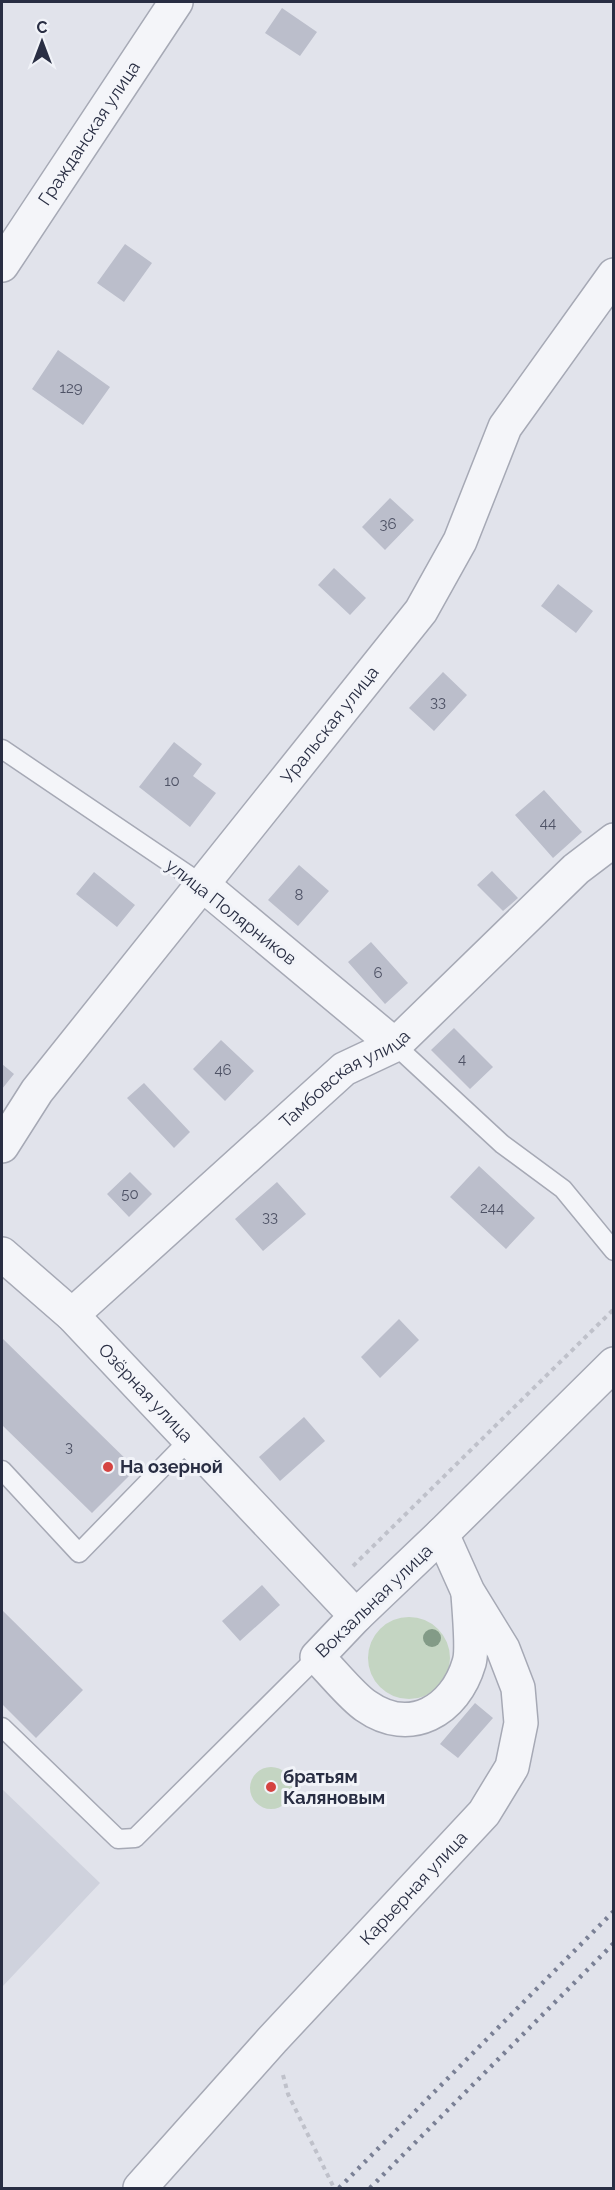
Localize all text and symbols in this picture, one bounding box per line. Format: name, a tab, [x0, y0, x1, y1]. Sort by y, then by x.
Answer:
north arrow	[12, 12, 72, 72]
text: С	[37, 18, 48, 37]
street label: Гражданская улица	[33, 57, 144, 209]
house number: 129	[59, 379, 83, 397]
house number: 36	[379, 515, 397, 533]
street label: Уральская улица	[276, 662, 383, 788]
house number: 33	[430, 693, 446, 711]
house number: 10	[164, 772, 180, 790]
house number: 44	[540, 814, 556, 832]
street label: улица Полярников	[162, 854, 301, 969]
house number: 8	[295, 886, 304, 904]
house number: 6	[373, 964, 383, 982]
street label: Тамбовская улица	[275, 1025, 414, 1132]
house number: 4	[458, 1050, 466, 1068]
house number: 46	[214, 1061, 232, 1079]
house number: 50	[121, 1185, 139, 1203]
house number: 244	[480, 1199, 504, 1217]
house number: 33	[262, 1208, 278, 1226]
street label: Озёрная улица	[94, 1339, 198, 1446]
house number: 3	[65, 1438, 73, 1456]
place label: На озерной	[120, 1456, 223, 1477]
marker: На озерной	[101, 1460, 115, 1474]
street label: Вокзальная улица	[311, 1540, 436, 1662]
place label: братьям Каляновым	[283, 1766, 385, 1808]
marker: братьям Каляновым	[264, 1780, 278, 1794]
street label: Карьерная улица	[355, 1827, 471, 1949]

